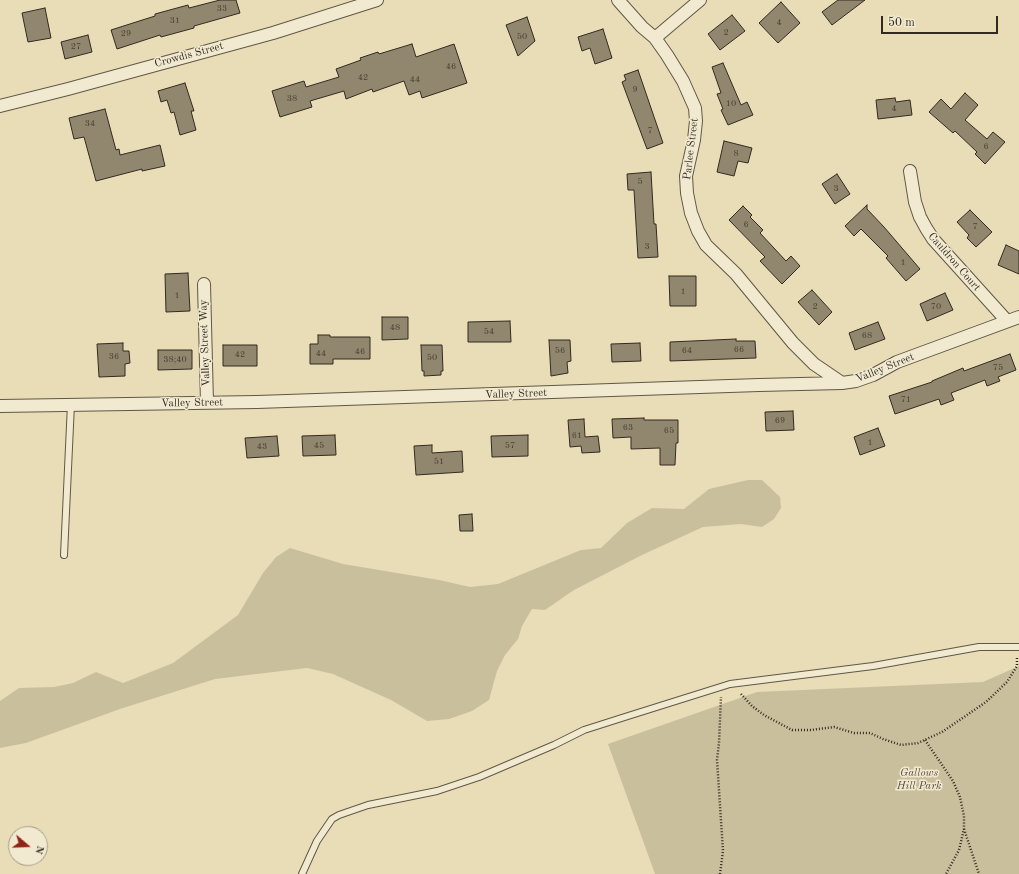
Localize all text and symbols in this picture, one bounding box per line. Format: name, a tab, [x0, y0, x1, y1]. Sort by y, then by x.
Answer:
house number: 33	[217, 4, 227, 14]
scale bar	[883, 8, 1000, 34]
house number: 31	[170, 16, 180, 26]
text: 50 m	[888, 17, 915, 29]
house number: 4	[776, 18, 782, 28]
house number: 2	[723, 28, 729, 38]
house number: 29	[121, 29, 131, 39]
house number: 50	[517, 32, 527, 42]
street label: Crowdis Street	[153, 39, 225, 71]
house number: 27	[71, 42, 81, 52]
house number: 46	[446, 62, 456, 72]
house number: 42	[358, 73, 368, 83]
house number: 44	[410, 75, 420, 85]
house number: 9	[632, 85, 638, 95]
house number: 38	[287, 94, 297, 104]
house number: 10	[726, 99, 736, 109]
house number: 4	[891, 104, 897, 114]
street label: Parlee Street	[681, 117, 701, 181]
house number: 34	[85, 119, 95, 129]
house number: 7	[647, 126, 653, 136]
house number: 6	[983, 142, 989, 152]
house number: 8	[733, 149, 739, 159]
house number: 5	[637, 177, 643, 187]
house number: 3	[833, 184, 839, 194]
house number: 6	[743, 220, 749, 230]
house number: 7	[972, 222, 978, 232]
street label: Cauldron Court	[925, 230, 983, 294]
house number: 3	[644, 242, 650, 252]
house number: 1	[900, 258, 906, 268]
house number: 1	[680, 287, 686, 297]
house number: 1	[174, 291, 180, 301]
street label: Valley Street Way	[197, 299, 213, 387]
house number: 2	[812, 302, 818, 312]
house number: 70	[931, 302, 941, 312]
house number: 48	[390, 323, 400, 333]
house number: 54	[484, 327, 494, 337]
house number: 68	[862, 331, 872, 341]
house number: 66	[734, 345, 744, 355]
house number: 56	[555, 346, 565, 356]
house number: 64	[682, 346, 692, 356]
house number: 46	[355, 347, 365, 357]
house number: 44	[316, 349, 326, 359]
house number: 42	[235, 350, 245, 360]
street label: Valley Street	[854, 350, 916, 386]
house number: 36	[109, 352, 119, 362]
house number: 50	[427, 353, 437, 363]
house number: 38;40	[163, 355, 187, 365]
house number: 75	[993, 363, 1003, 373]
street label: Valley Street	[485, 386, 547, 402]
house number: 71	[901, 395, 911, 405]
street label: Valley Street	[161, 396, 223, 410]
house number: 69	[775, 416, 785, 426]
house number: 63	[623, 423, 633, 433]
house number: 65	[664, 426, 674, 436]
house number: 61	[572, 431, 582, 441]
house number: 1	[867, 438, 873, 448]
house number: 45	[314, 441, 324, 451]
house number: 57	[505, 441, 515, 451]
house number: 43	[257, 442, 267, 452]
house number: 51	[434, 457, 444, 467]
park label: Gallows Hill Park	[897, 766, 941, 792]
north arrow	[8, 826, 48, 866]
text: N	[32, 844, 45, 856]

